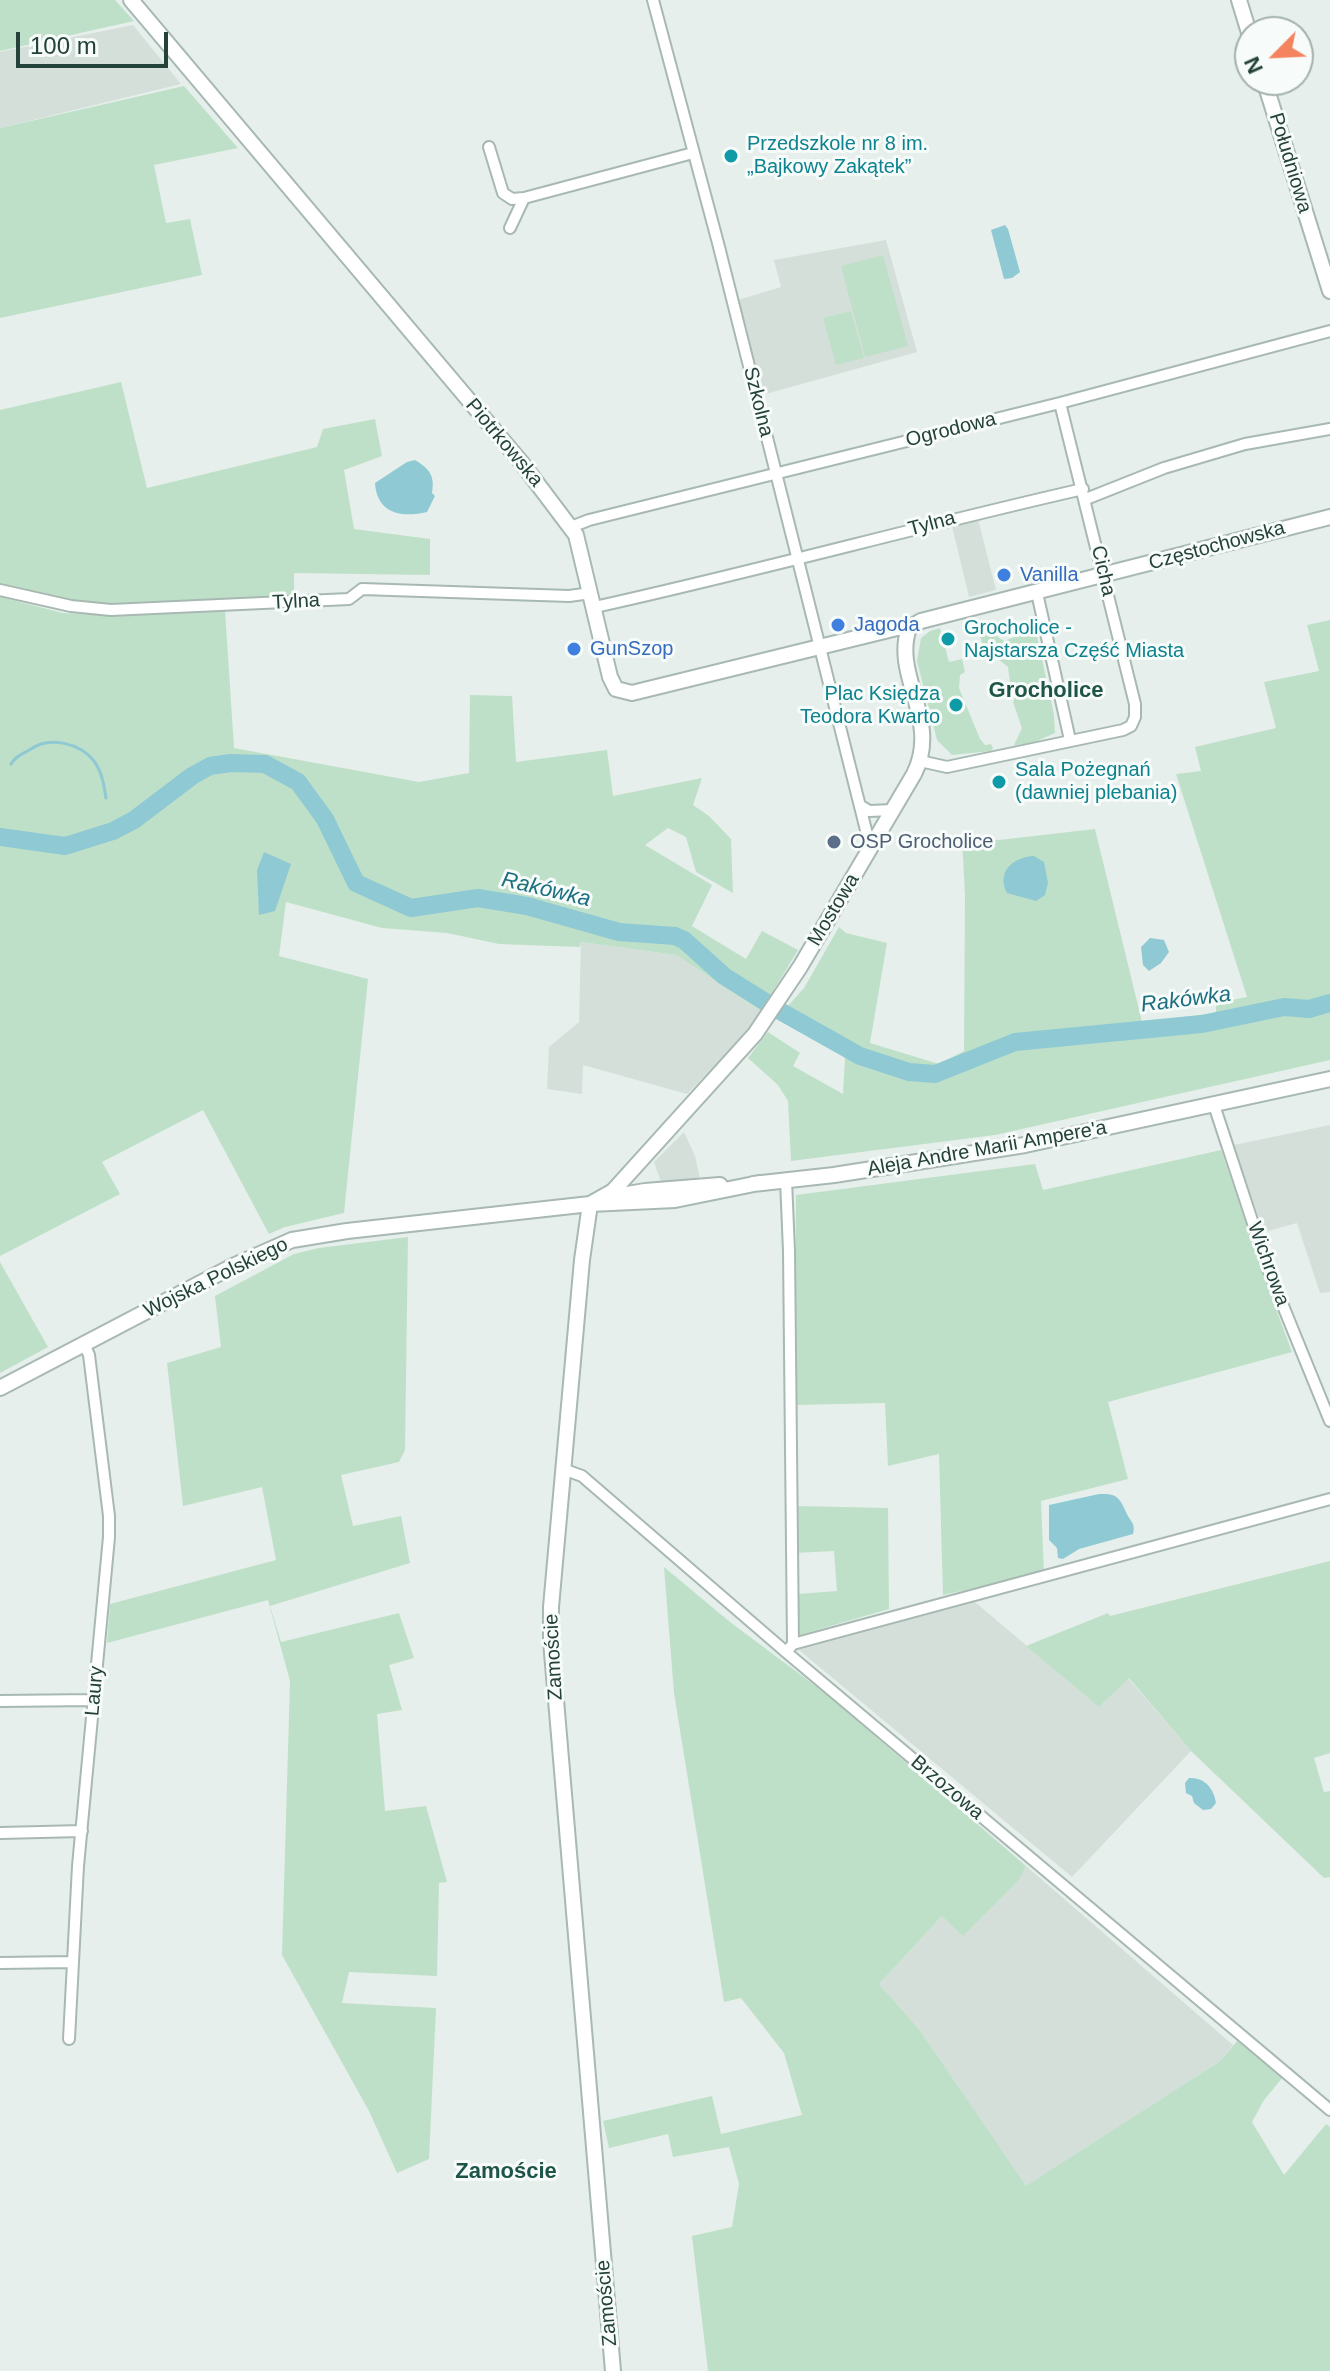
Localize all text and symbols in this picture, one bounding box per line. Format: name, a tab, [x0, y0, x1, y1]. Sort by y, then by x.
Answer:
scale bar	[20, 16, 172, 66]
north arrow	[1234, 16, 1314, 96]
text: 100 m	[30, 32, 97, 59]
text: N	[1239, 53, 1268, 78]
street label: Południowa	[1263, 110, 1317, 216]
place label: Przedszkole nr 8 im. „Bajkowy Zakątek”	[747, 132, 928, 179]
marker: Przedszkole nr 8 im. „Bajkowy Zakątek”	[722, 147, 740, 165]
street label: Szkolna	[738, 365, 778, 439]
street label: Piotrkowska	[460, 394, 548, 492]
street label: Ogrodowa	[903, 407, 999, 453]
street label: Tylna	[906, 506, 958, 542]
street label: Częstochowska	[1146, 516, 1288, 576]
street label: Cicha	[1086, 543, 1120, 599]
place label: Vanilla	[1020, 563, 1079, 587]
marker: Vanilla	[995, 566, 1013, 584]
street label: Tylna	[272, 589, 320, 615]
place label: Jagoda	[854, 613, 920, 637]
marker: Jagoda	[829, 616, 847, 634]
place label: Grocholice - Najstarsza Część Miasta	[964, 616, 1184, 663]
marker: Grocholice - Najstarsza Część Miasta	[939, 630, 957, 648]
place label: GunSzop	[590, 637, 673, 661]
marker: GunSzop	[565, 640, 583, 658]
district label: Grocholice	[989, 678, 1103, 704]
place label: Plac Księdza Teodora Kwarto	[800, 682, 940, 729]
marker: Plac Księdza Teodora Kwarto	[947, 696, 965, 714]
place label: Sala Pożegnań (dawniej plebania)	[1015, 758, 1177, 805]
marker: Sala Pożegnań (dawniej plebania)	[990, 773, 1008, 791]
place label: OSP Grocholice	[850, 830, 993, 854]
marker: OSP Grocholice	[825, 833, 843, 851]
water label: Rakówka	[499, 867, 593, 913]
street label: Mostowa	[803, 870, 865, 950]
water label: Rakówka	[1139, 981, 1233, 1019]
street label: Aleja Andre Marii Ampere'a	[865, 1116, 1109, 1182]
street label: Wichrowa	[1242, 1219, 1294, 1309]
street label: Wojska Polskiego	[140, 1233, 292, 1323]
street label: Zamoście	[540, 1613, 568, 1701]
street label: Laury	[81, 1665, 109, 1717]
street label: Brzozowa	[906, 1751, 988, 1825]
district label: Zamoście	[455, 2159, 557, 2185]
street label: Zamoście	[591, 2259, 623, 2347]

